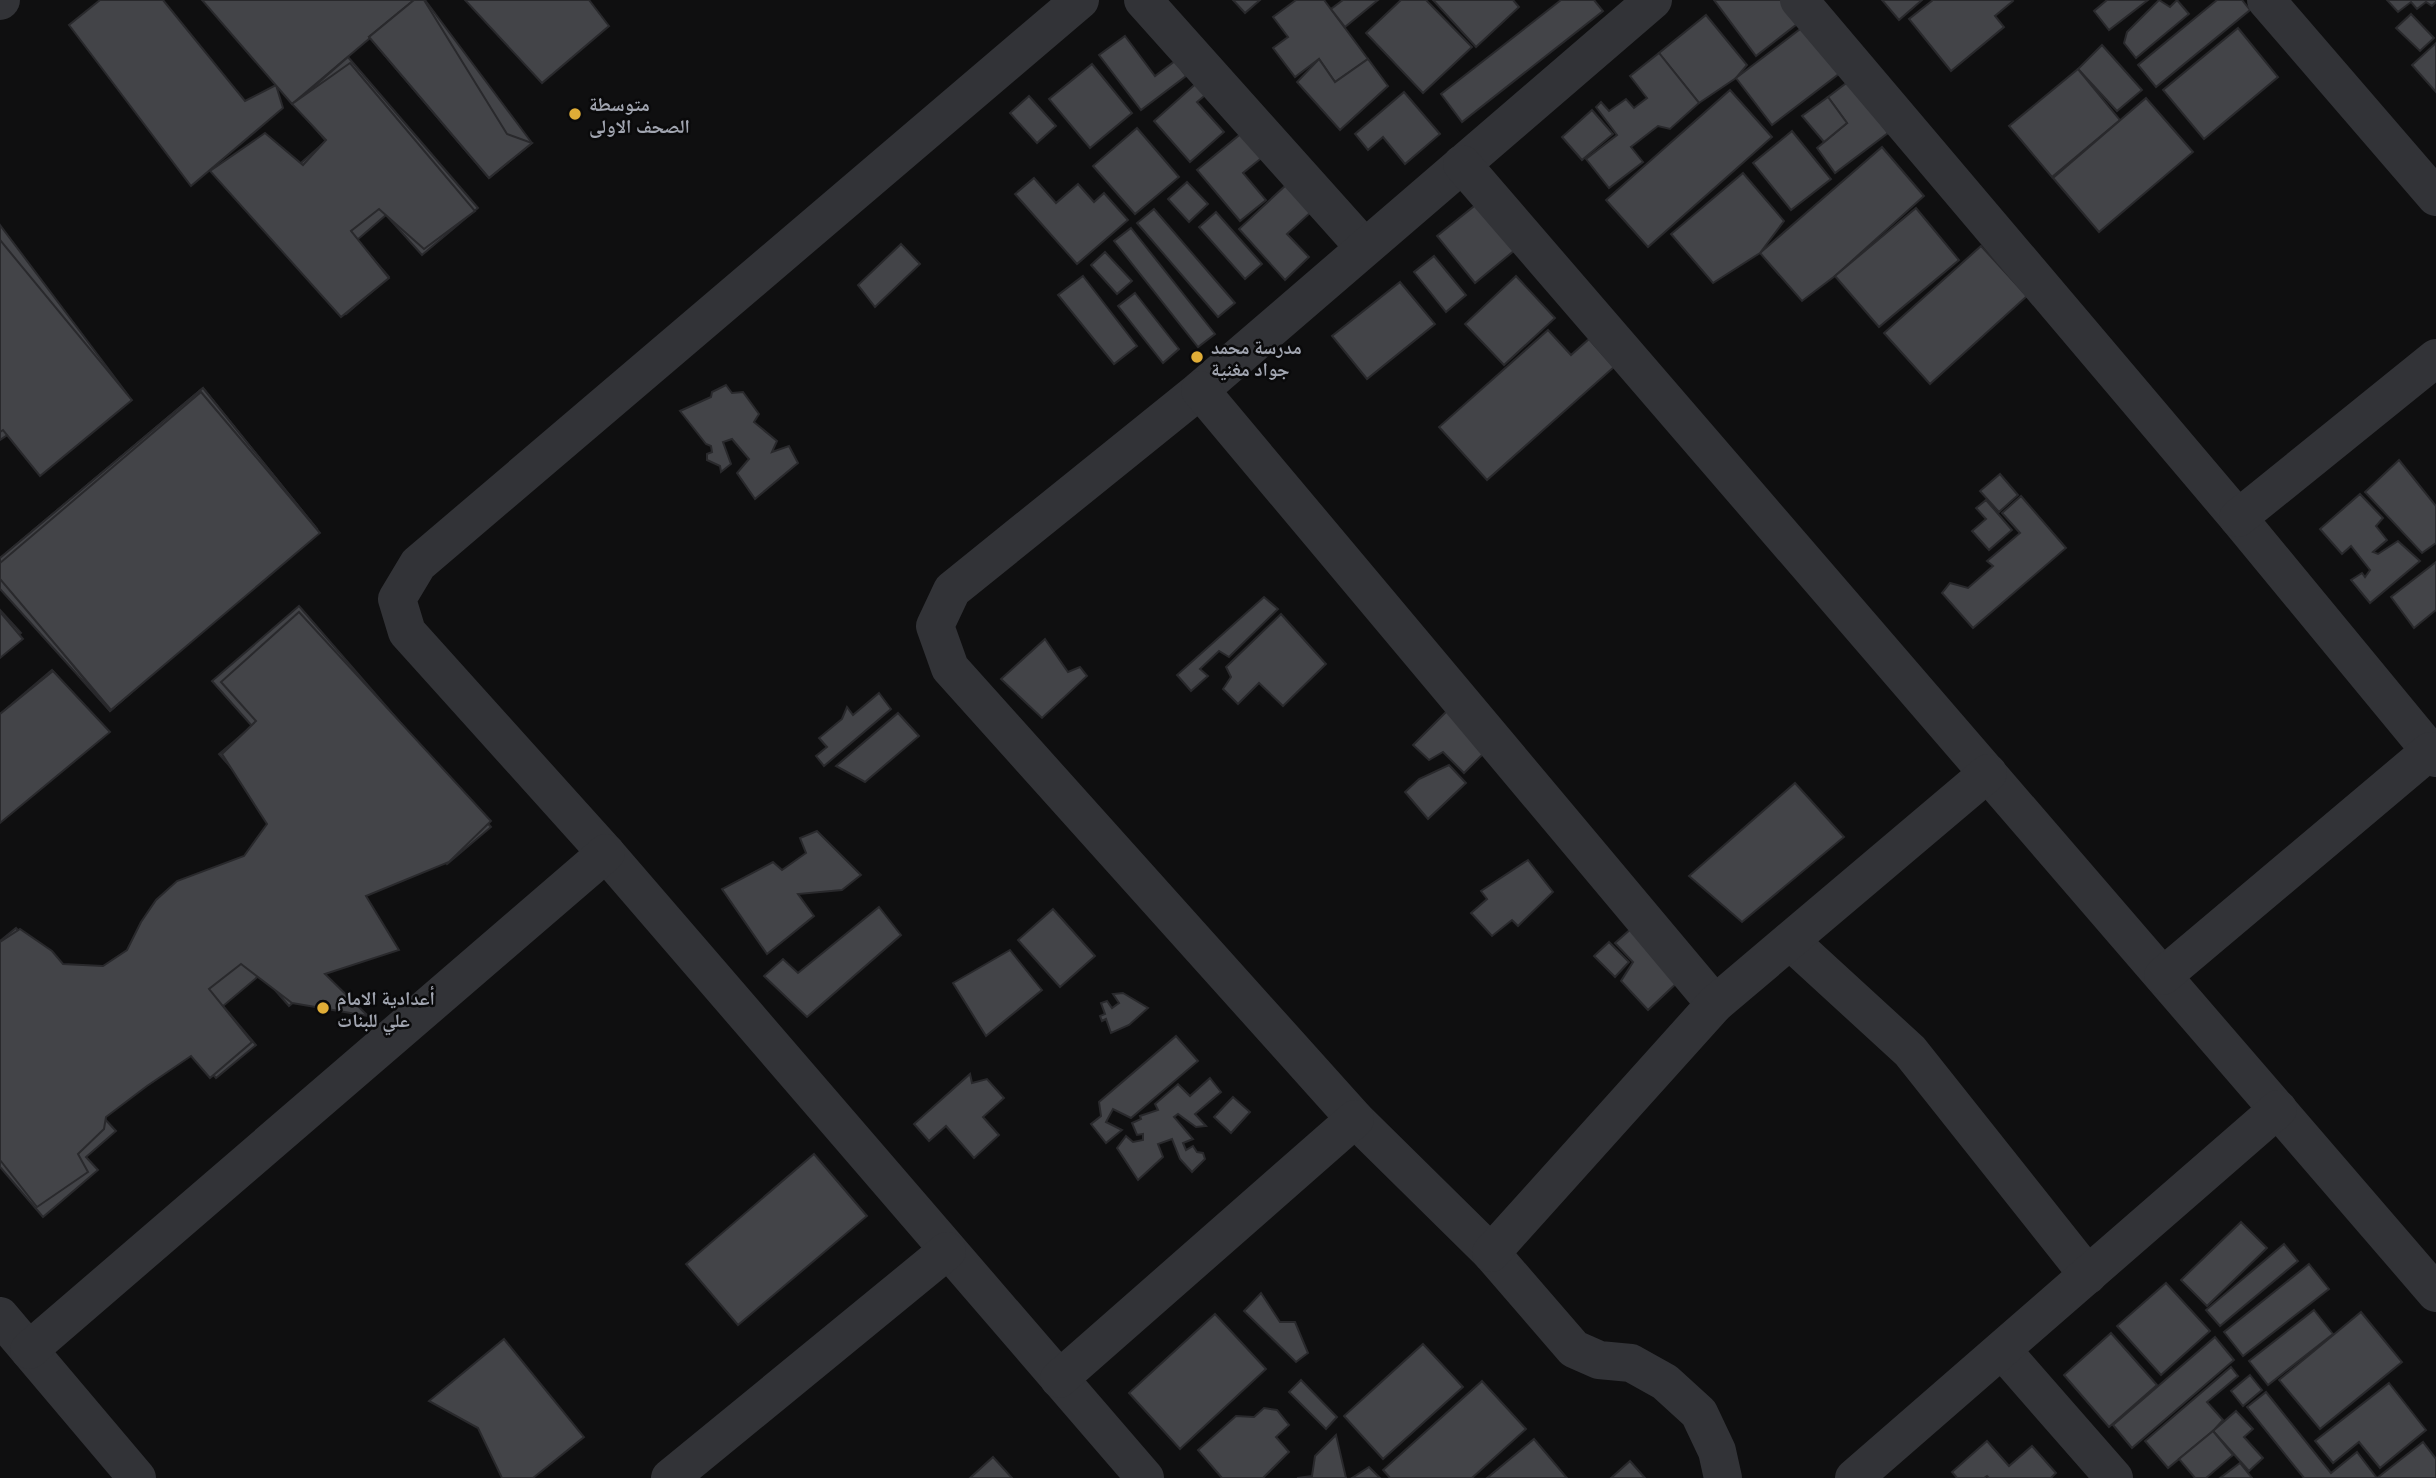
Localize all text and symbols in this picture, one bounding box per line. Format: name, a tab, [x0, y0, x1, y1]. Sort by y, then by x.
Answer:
place label: متوسطة الصحف الاولى	[589, 92, 690, 138]
marker: متوسطة الصحف الاولى	[567, 106, 583, 122]
place label: مدرسة محمد جواد مغنية	[1211, 335, 1302, 380]
marker: مدرسة محمد جواد مغنية	[1189, 349, 1205, 365]
place label: أعدادية الامام علي للبنات	[337, 986, 435, 1035]
marker: أعدادية الامام علي للبنات	[315, 1000, 331, 1016]

